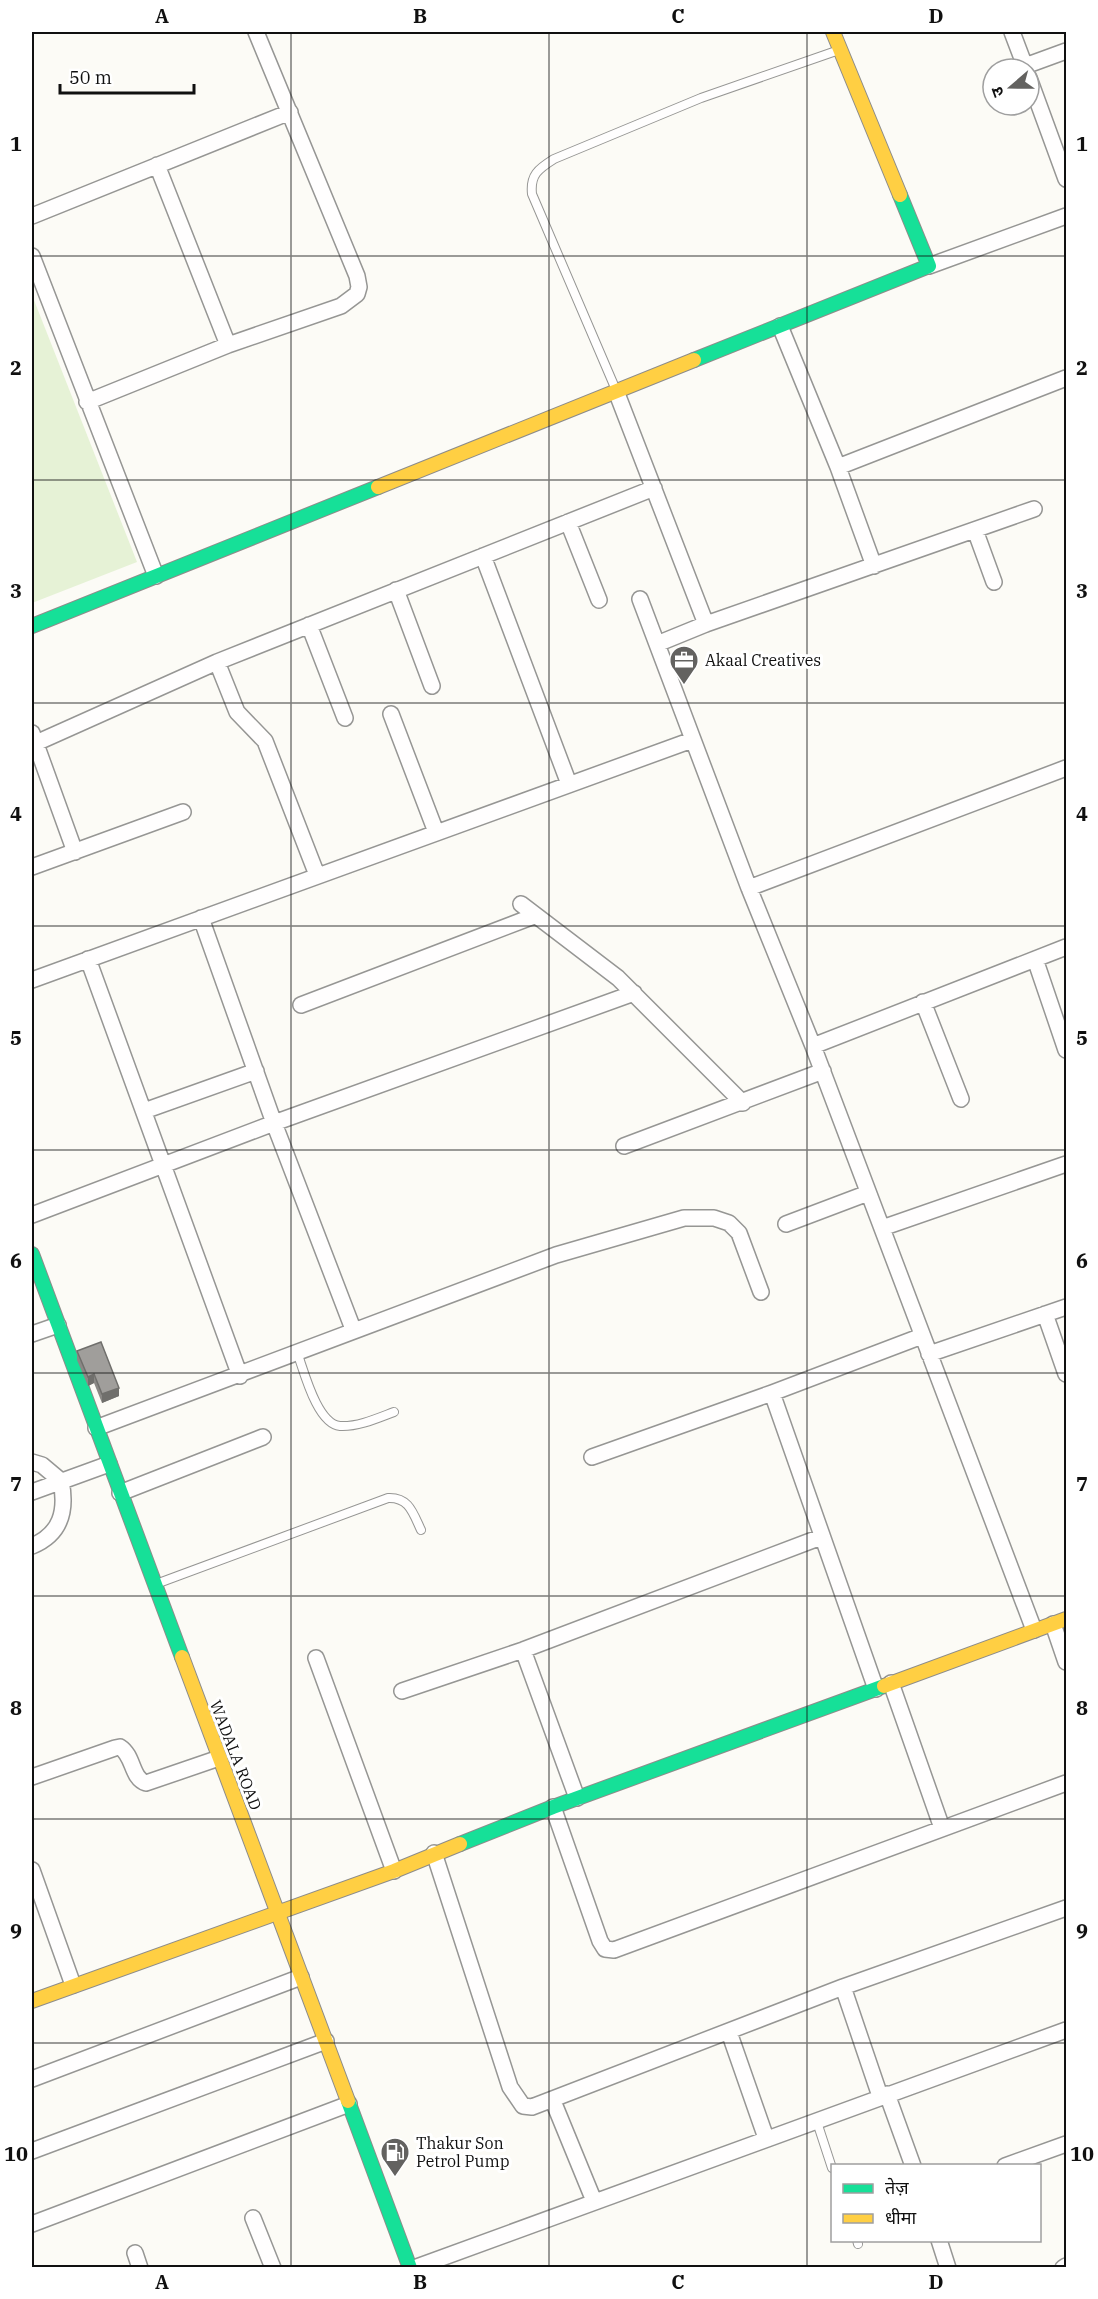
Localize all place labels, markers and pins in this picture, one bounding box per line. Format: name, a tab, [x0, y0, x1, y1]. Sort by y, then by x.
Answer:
office icon: Akaal Creatives	[668, 644, 700, 686]
place label: Akaal Creatives	[705, 650, 821, 670]
place label: Thakur Son Petrol Pump	[416, 2133, 510, 2171]
fuel station icon: Thakur Son Petrol Pump	[379, 2136, 411, 2178]

